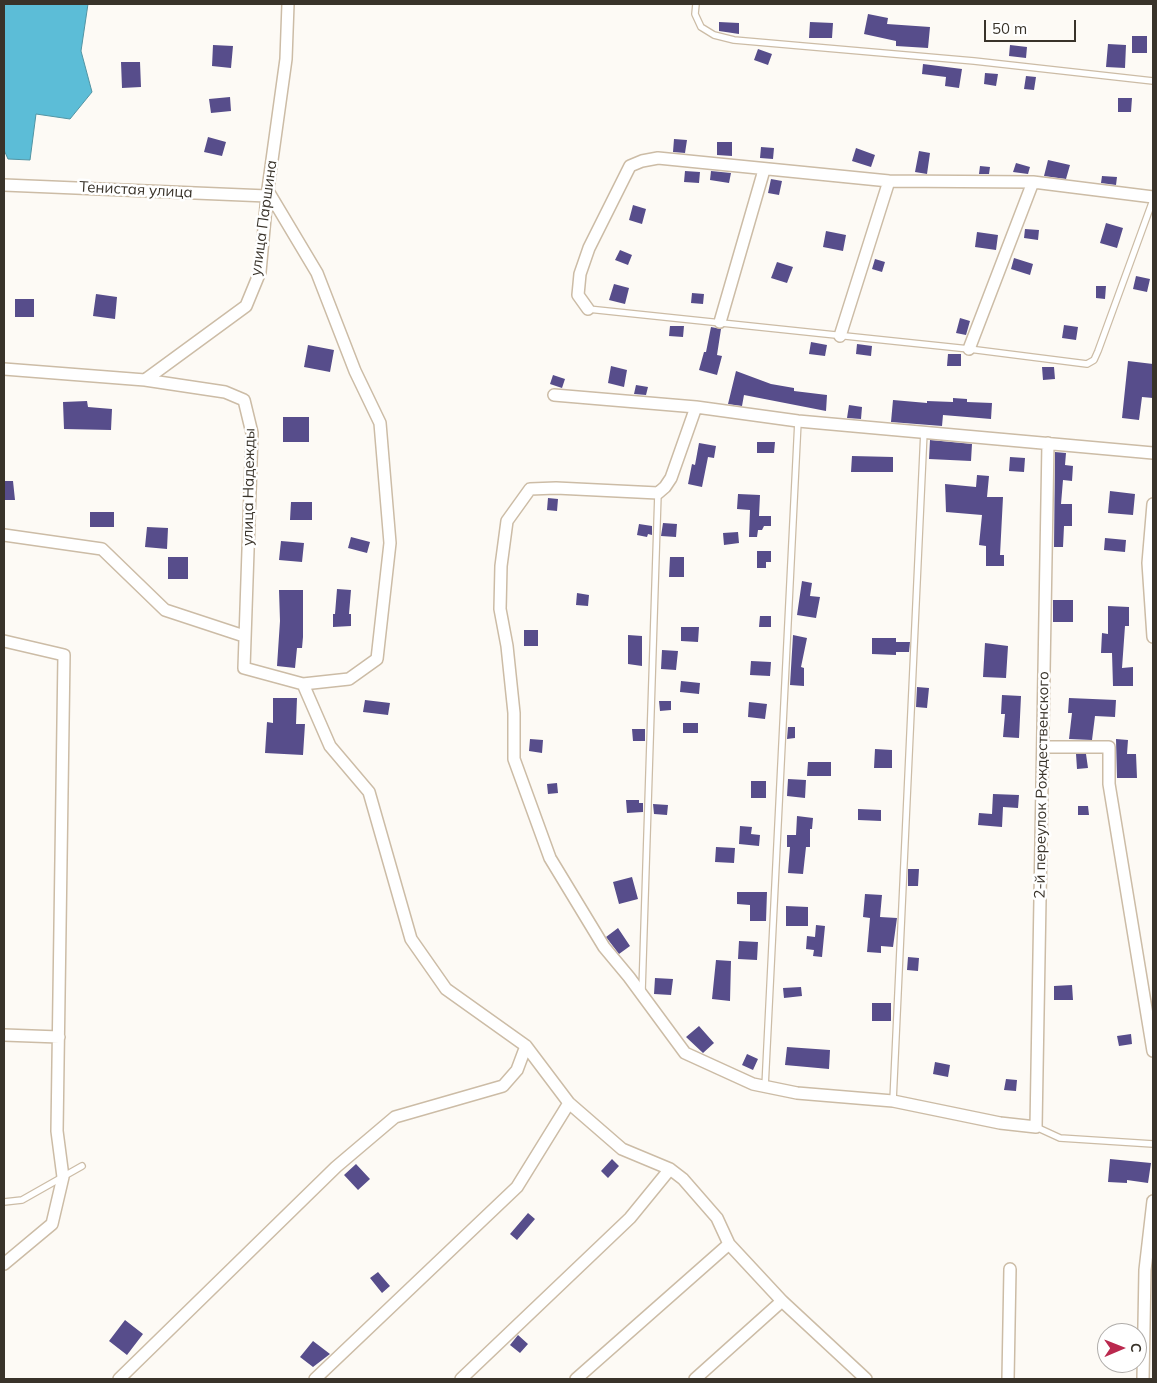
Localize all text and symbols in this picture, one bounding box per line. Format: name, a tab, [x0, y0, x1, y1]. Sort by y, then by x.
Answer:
scale bar	[987, 10, 1080, 42]
text: 50 m	[992, 19, 1027, 38]
street label: улица Паршина	[247, 159, 281, 277]
street label: Тенистая улица	[79, 178, 193, 202]
street label: улица Надежды	[239, 428, 259, 546]
street label: 2-й переулок Рождественского	[1031, 671, 1053, 899]
north arrow	[1097, 1323, 1147, 1373]
text: С	[1127, 1343, 1145, 1353]

